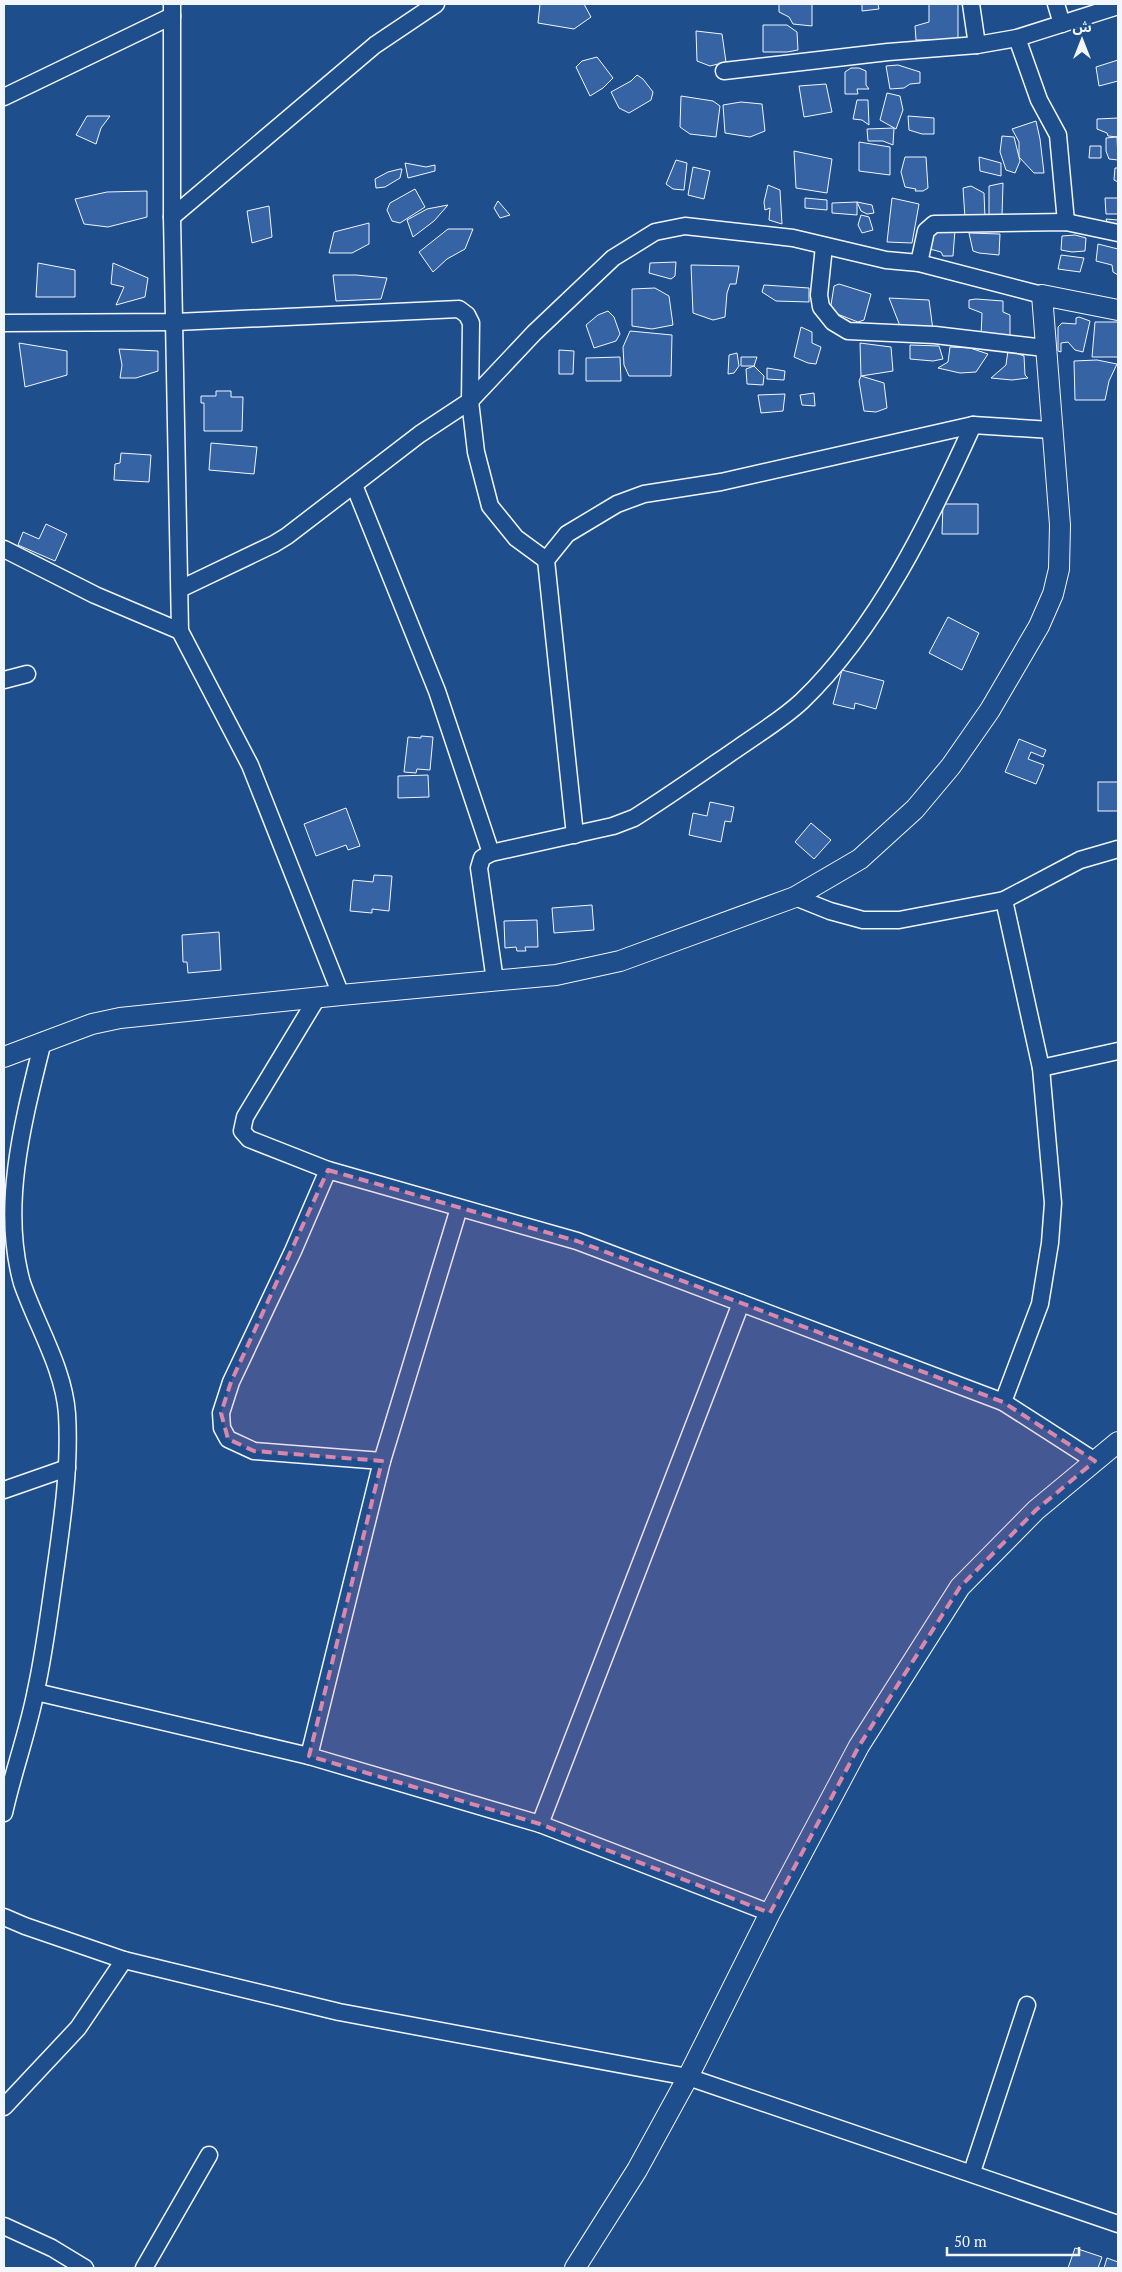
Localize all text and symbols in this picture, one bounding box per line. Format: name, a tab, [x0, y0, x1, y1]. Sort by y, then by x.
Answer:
north arrow	[1057, 15, 1107, 65]
text: ش	[1072, 17, 1092, 36]
scale bar	[947, 2224, 1080, 2256]
text: 50 m	[954, 2231, 987, 2251]

